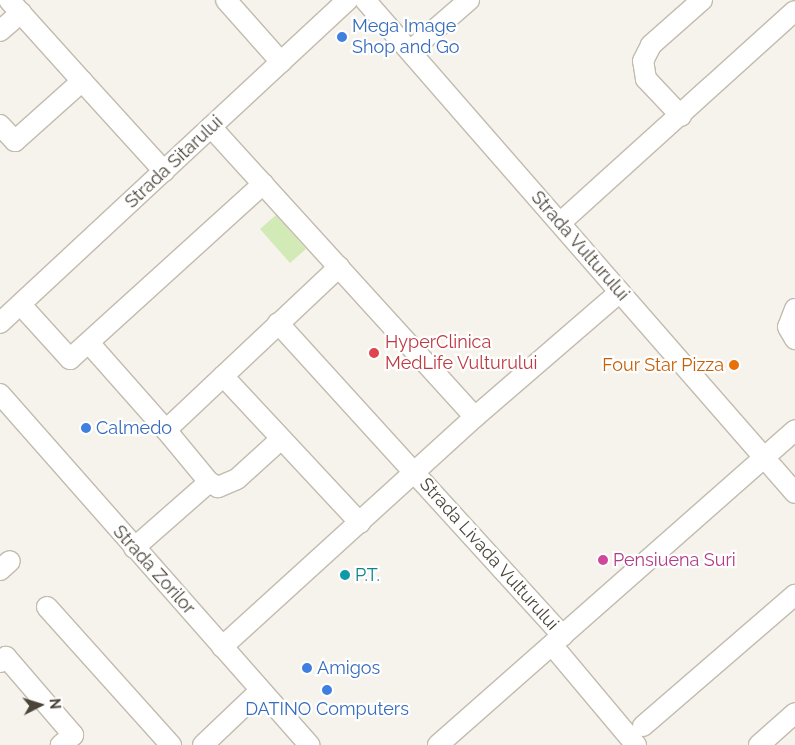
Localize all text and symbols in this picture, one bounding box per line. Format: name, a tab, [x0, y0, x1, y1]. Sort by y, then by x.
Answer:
place label: Mega Image Shop and Go	[352, 16, 460, 58]
marker: Mega Image Shop and Go	[336, 31, 348, 43]
street label: Strada Sitarului	[121, 111, 227, 213]
street label: Strada Vulturului	[526, 187, 634, 305]
place label: HyperClinica MedLife Vulturului	[385, 332, 538, 374]
marker: HyperClinica MedLife Vulturului	[367, 346, 381, 360]
place label: Four Star Pizza	[602, 354, 724, 376]
marker: Four Star Pizza	[728, 359, 740, 371]
place label: Calmedo	[96, 417, 172, 439]
marker: Calmedo	[80, 422, 92, 434]
street label: Strada Livada Vulturului	[415, 473, 563, 635]
street label: Strada Zorilor	[108, 521, 200, 619]
place label: Pensiuena Suri	[613, 549, 736, 571]
marker: Pensiuena Suri	[597, 554, 609, 566]
place label: P.T.	[355, 564, 380, 586]
marker: P.T.	[339, 569, 351, 581]
place label: Amigos	[317, 657, 380, 679]
marker: Amigos	[301, 662, 313, 674]
north arrow	[15, 680, 65, 730]
marker: DATINO Computers	[321, 684, 333, 696]
text: N	[47, 698, 63, 710]
place label: DATINO Computers	[245, 698, 409, 720]

